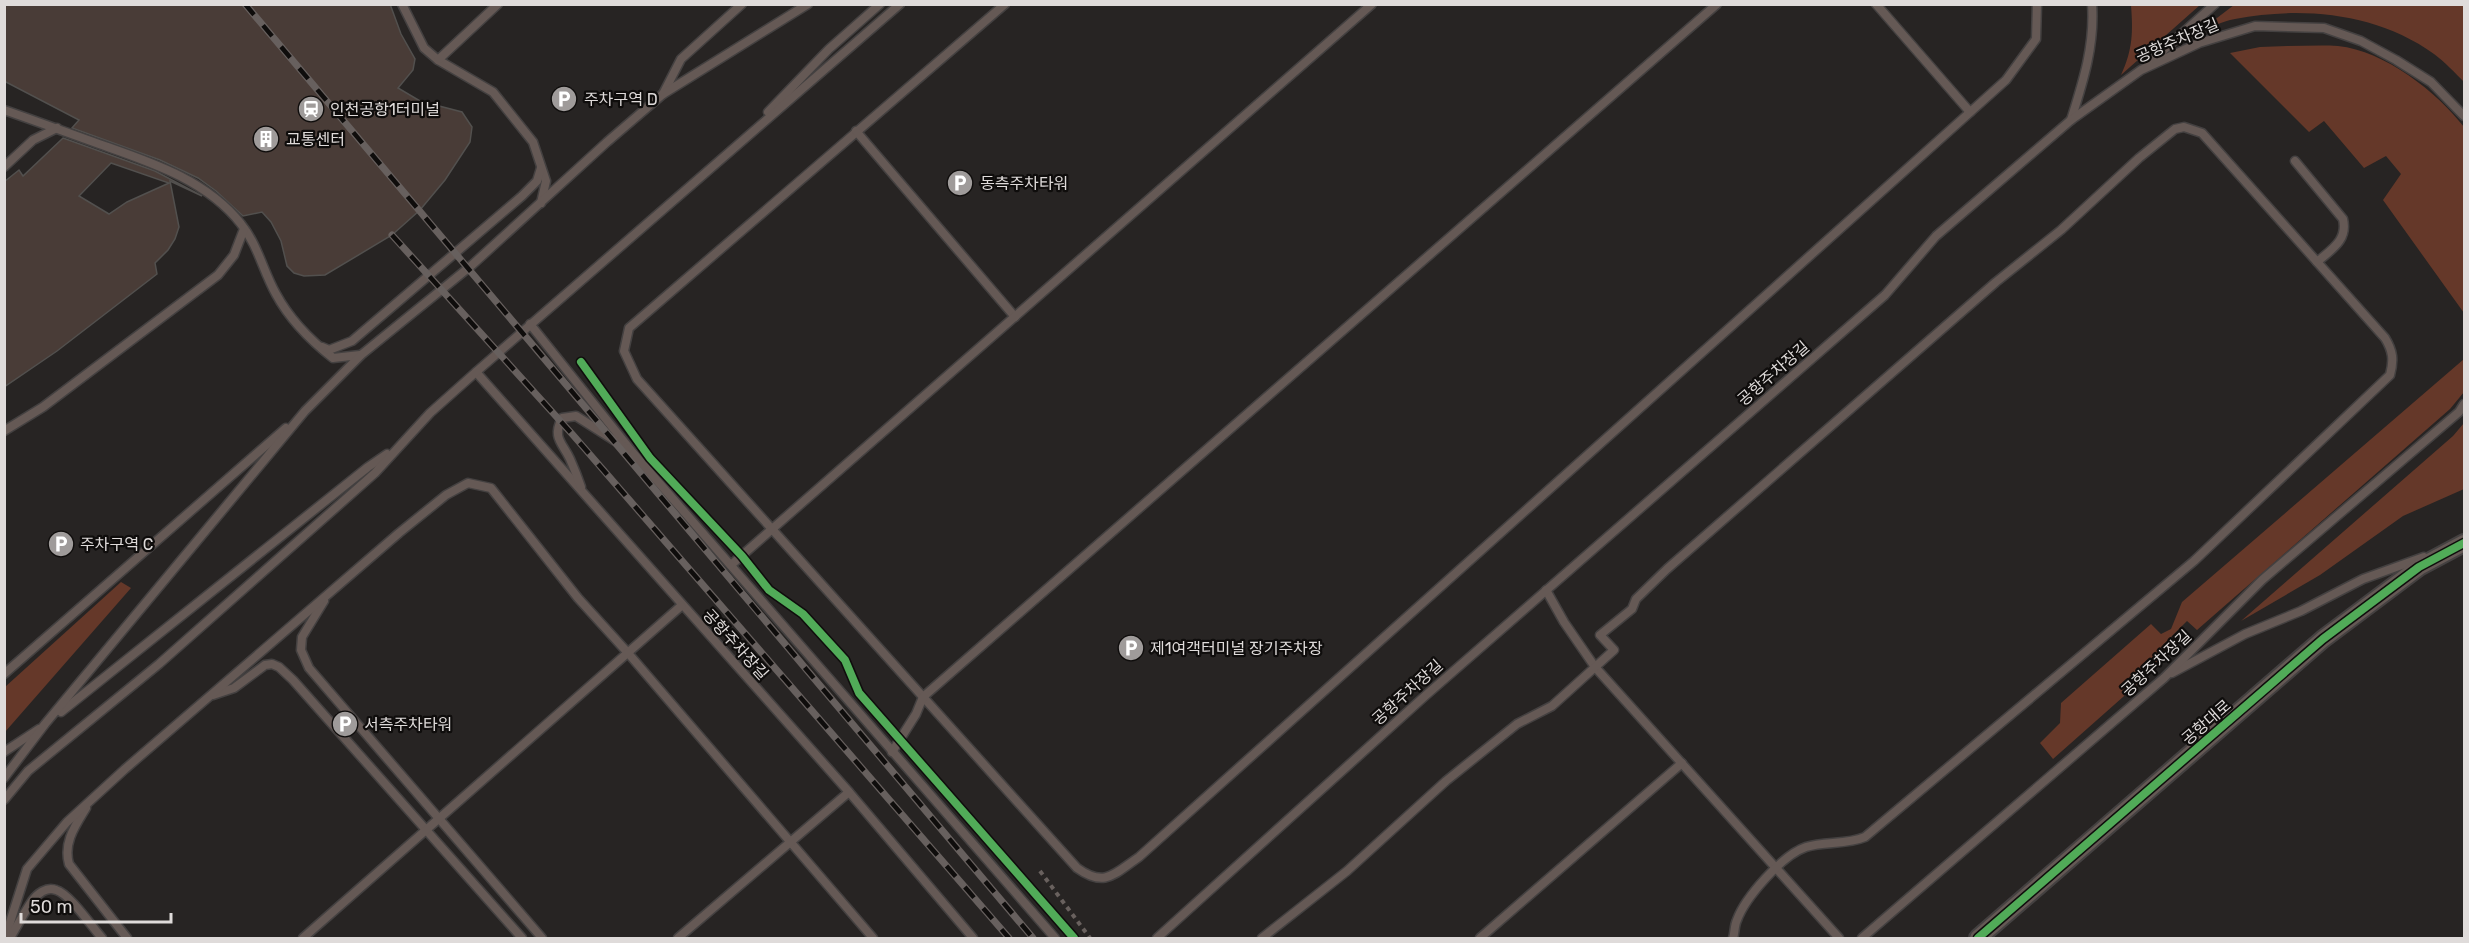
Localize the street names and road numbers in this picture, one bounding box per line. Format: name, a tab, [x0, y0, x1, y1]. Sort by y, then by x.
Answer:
street label: 공항주차장길	[2133, 14, 2222, 66]
street label: 공항주차장길	[1734, 337, 1813, 410]
street label: 공항주차장길	[699, 605, 772, 684]
street label: 공항주차장길	[2118, 626, 2195, 700]
street label: 공항주차장길	[1368, 656, 1447, 729]
street label: 공항대로	[2178, 696, 2235, 749]

